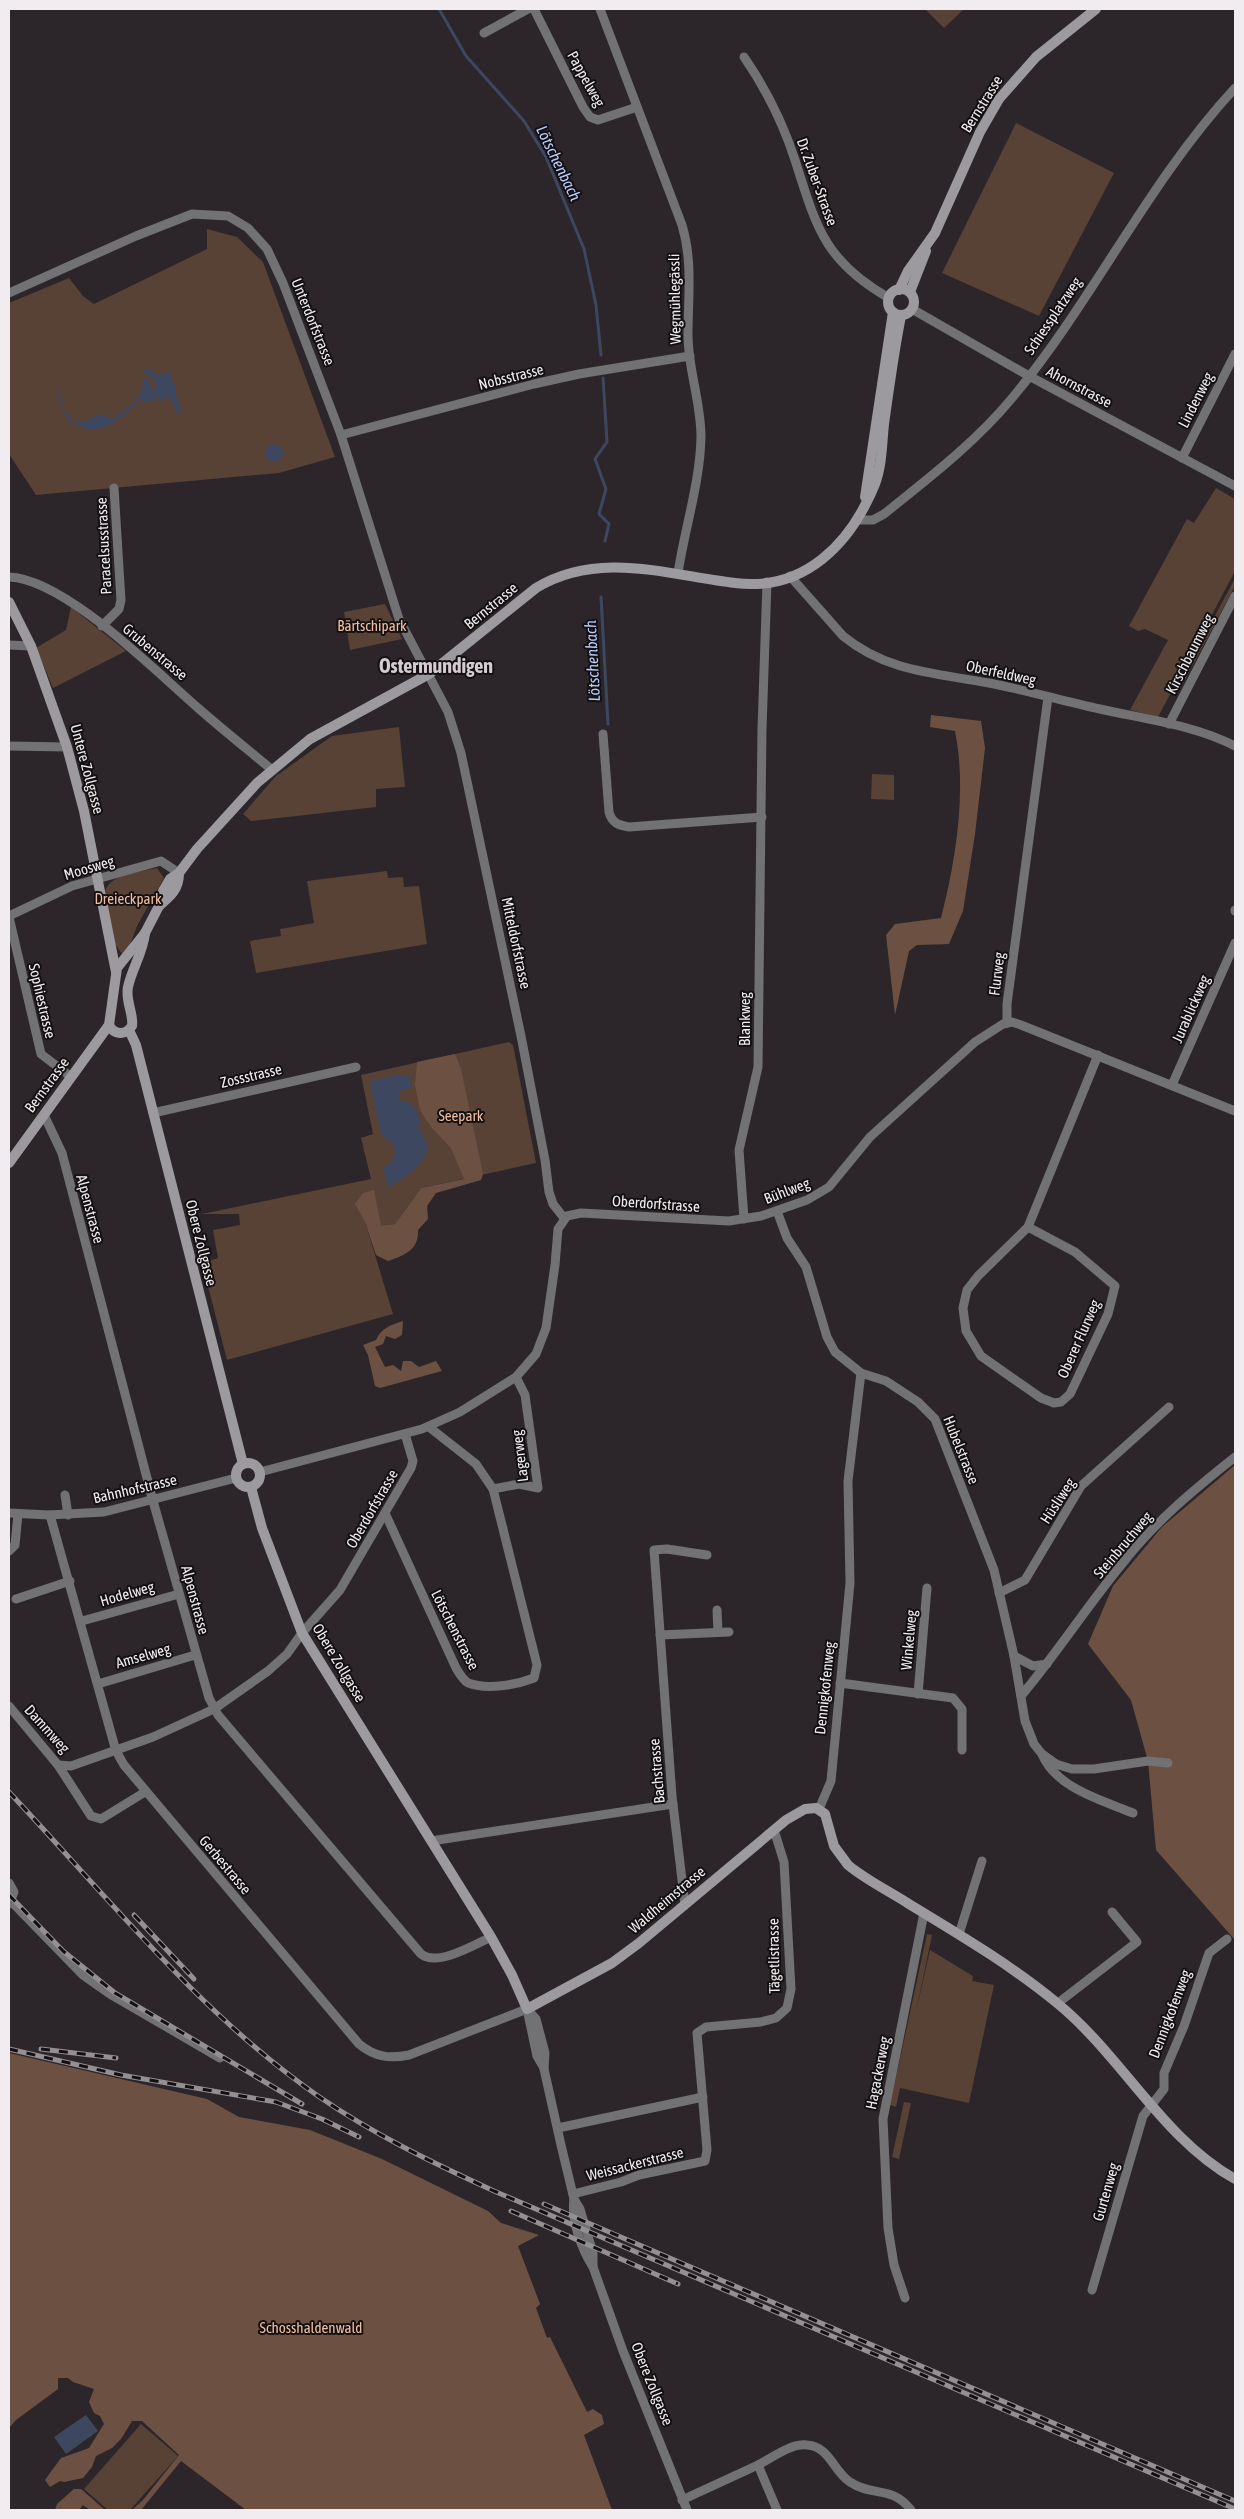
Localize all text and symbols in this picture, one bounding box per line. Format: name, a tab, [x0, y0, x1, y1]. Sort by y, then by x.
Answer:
street label: Pappelweg	[564, 48, 609, 110]
street label: Bernstrasse	[957, 72, 1006, 135]
water label: Lötschenbach	[533, 122, 585, 204]
street label: Dr. Zuber-Strasse	[794, 136, 841, 228]
street label: Wegmühlegässli	[665, 253, 684, 345]
street label: Schiessplatzweg	[1020, 273, 1085, 358]
street label: Unterdorfstrasse	[288, 276, 339, 368]
street label: Nobsstrasse	[477, 360, 545, 393]
street label: Ahornstrasse	[1044, 362, 1115, 411]
street label: Lindenweg	[1174, 369, 1217, 430]
street label: Paracelsusstrasse	[92, 497, 115, 595]
street label: Bernstrasse	[461, 579, 521, 632]
street label: Kirschbaumweg	[1162, 610, 1217, 697]
park label: Bärtschipark	[337, 617, 407, 634]
street label: Grubenstrasse	[120, 620, 191, 684]
water label: Lötschenbach	[581, 620, 603, 702]
district label: Ostermundigen	[379, 654, 493, 677]
street label: Oberfeldweg	[965, 657, 1038, 688]
street label: Untere Zollgasse	[67, 722, 108, 816]
street label: Moosweg	[62, 852, 116, 883]
park label: Dreieckpark	[94, 890, 162, 907]
street label: Mitteldorfstrasse	[498, 895, 535, 990]
street label: Flurweg	[985, 951, 1008, 997]
street label: Sophiestrasse	[26, 962, 59, 1040]
street label: Jurablickweg	[1168, 972, 1213, 1045]
street label: Blankweg	[736, 991, 753, 1046]
street label: Bernstrasse	[21, 1054, 72, 1115]
street label: Zossstrasse	[219, 1060, 283, 1091]
park label: Seepark	[439, 1107, 484, 1124]
street label: Alpenstrasse	[73, 1173, 108, 1245]
street label: Bühlweg	[762, 1174, 813, 1207]
street label: Oberdorfstrasse	[612, 1192, 701, 1215]
street label: Obere Zollgasse	[183, 1198, 220, 1288]
street label: Oberer Flurweg	[1054, 1296, 1104, 1381]
street label: Hubelstrasse	[940, 1413, 983, 1487]
street label: Lagerweg	[508, 1429, 531, 1483]
street label: Oberdorfstrasse	[342, 1466, 401, 1551]
street label: Bahnhofstrasse	[91, 1471, 178, 1506]
street label: Hüsliweg	[1037, 1474, 1079, 1527]
street label: Steinbruchweg	[1090, 1508, 1156, 1581]
street label: Alpenstrasse	[178, 1564, 213, 1636]
street label: Hodelweg	[98, 1578, 156, 1609]
street label: Lötschenstrasse	[428, 1587, 483, 1673]
street label: Winkelweg	[897, 1608, 920, 1671]
street label: Obere Zollgasse	[309, 1621, 369, 1705]
street label: Amselweg	[114, 1639, 173, 1671]
street label: Dennigkofenweg	[811, 1640, 838, 1735]
street label: Dammweg	[21, 1701, 74, 1757]
street label: Bachstrasse	[645, 1738, 668, 1804]
street label: Gerbestrasse	[196, 1832, 255, 1898]
street label: Waldheimstrasse	[625, 1863, 709, 1937]
street label: Tägetlistrasse	[764, 1918, 783, 1994]
street label: Dennigkofenweg	[1145, 1967, 1194, 2060]
street label: Hagackerweg	[862, 2034, 893, 2111]
street label: Weissackerstrasse	[585, 2143, 685, 2184]
street label: Gurtenweg	[1089, 2160, 1122, 2223]
park label: Schosshaldenwald	[260, 2319, 362, 2336]
street label: Obere Zollgasse	[628, 2340, 677, 2428]

